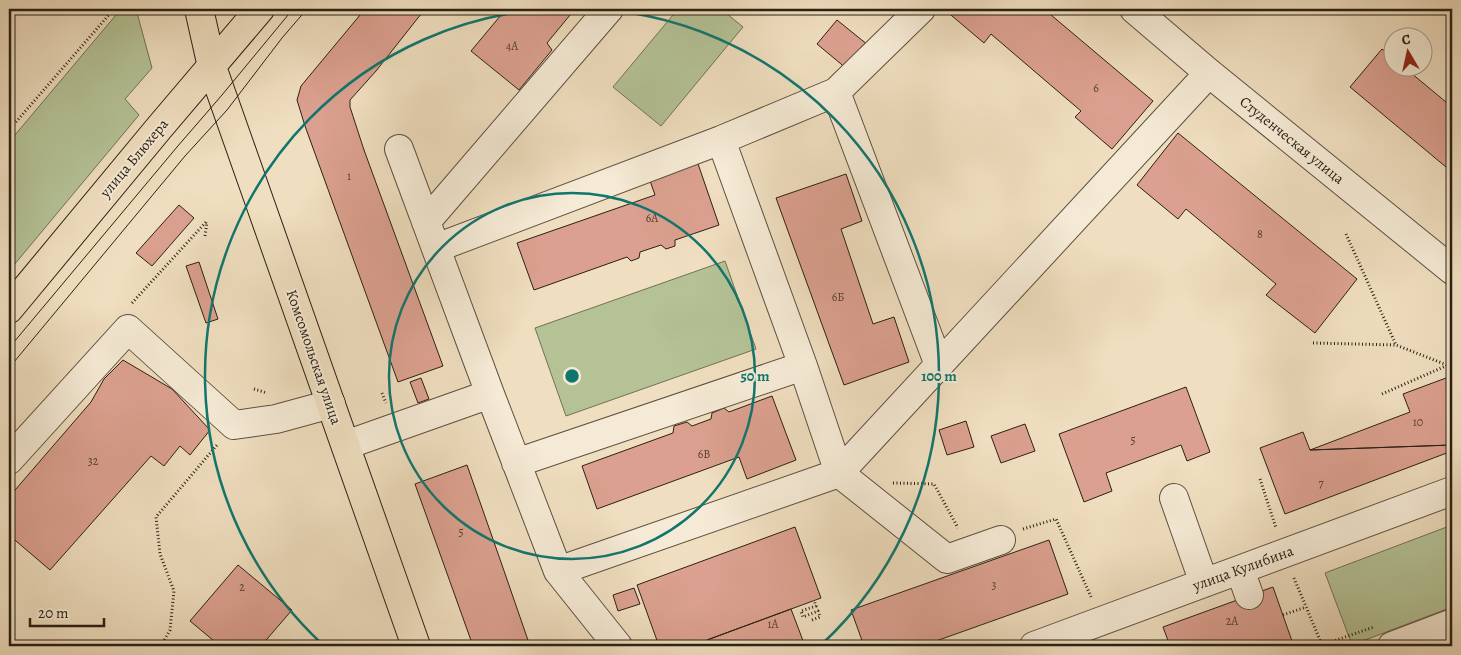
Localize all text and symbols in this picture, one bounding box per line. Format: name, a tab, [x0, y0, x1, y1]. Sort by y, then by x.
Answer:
north arrow	[1384, 28, 1434, 78]
text: С	[1400, 30, 1412, 50]
house number: 4А	[506, 38, 519, 54]
house number: 6	[1093, 80, 1099, 96]
street label: Студенческая улица	[1235, 92, 1349, 188]
street label: улица Блюхера	[94, 114, 173, 202]
house number: 1	[347, 168, 351, 184]
house number: 6А	[646, 210, 659, 226]
house number: 8	[1257, 226, 1263, 242]
street label: Комсомольская улица	[281, 287, 347, 427]
house number: 6Б	[832, 289, 844, 305]
text: 50 m	[740, 366, 770, 386]
text: 100 m	[921, 366, 957, 386]
centre of rings	[563, 367, 581, 385]
house number: 10	[1413, 414, 1423, 430]
house number: 5	[1130, 432, 1136, 448]
house number: 6В	[698, 446, 710, 462]
house number: 32	[88, 453, 99, 469]
house number: 7	[1318, 475, 1324, 491]
house number: 5	[458, 524, 464, 540]
street label: улица Кулибина	[1189, 540, 1296, 596]
house number: 3	[992, 577, 997, 593]
house number: 2	[239, 579, 245, 595]
scale bar	[30, 595, 104, 627]
text: 20 m	[38, 603, 69, 623]
house number: 2А	[1226, 613, 1239, 629]
house number: 1А	[767, 616, 780, 632]

